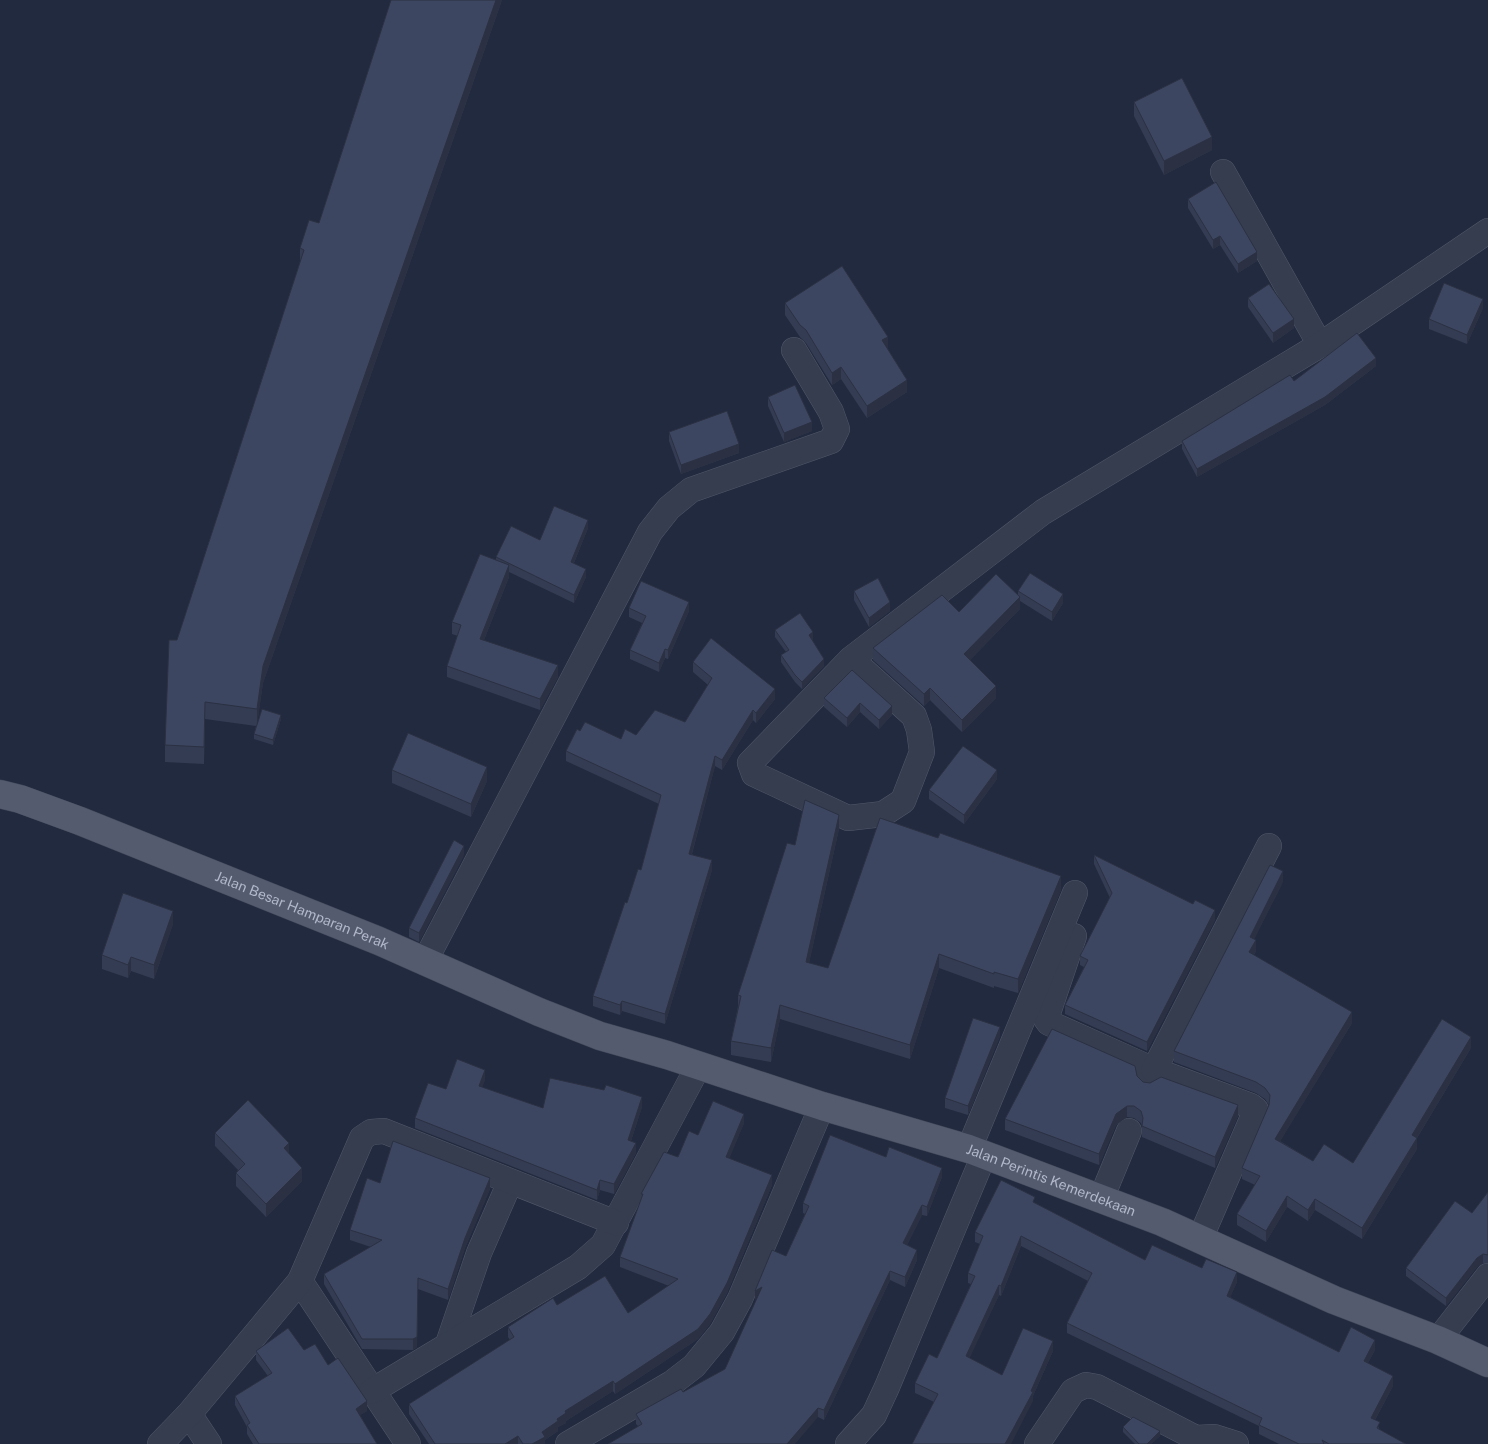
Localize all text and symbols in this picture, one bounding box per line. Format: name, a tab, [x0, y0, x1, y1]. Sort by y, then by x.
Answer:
street label: Jalan Besar Hamparan Perak	[213, 868, 392, 953]
street label: Jalan Perintis Kemerdekaan	[964, 1141, 1138, 1219]

